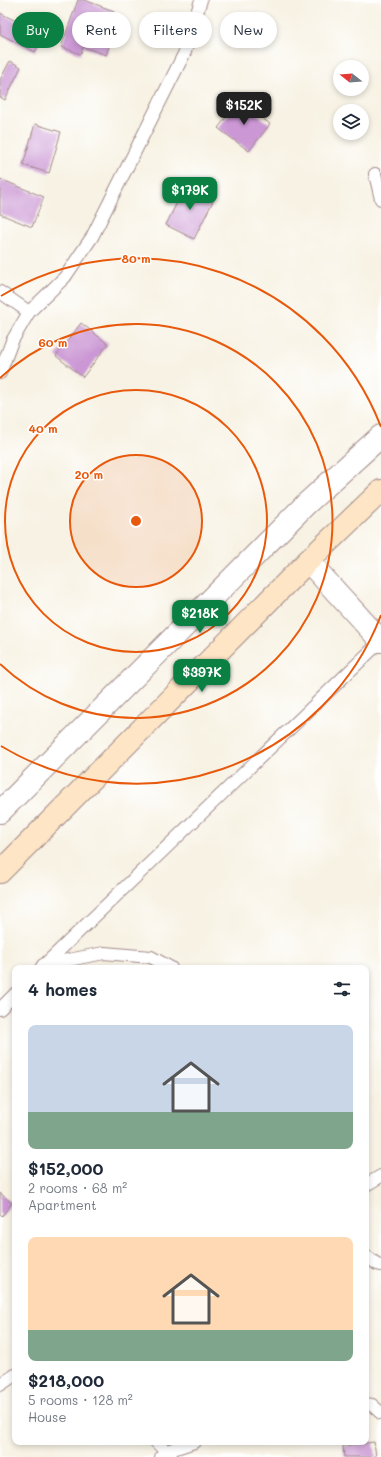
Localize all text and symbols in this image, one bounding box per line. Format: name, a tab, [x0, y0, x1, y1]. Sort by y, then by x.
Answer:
chip: Buy	[12, 12, 64, 48]
chip: Rent	[72, 12, 131, 48]
chip: Filters	[139, 12, 212, 48]
chip: New	[220, 12, 277, 48]
north arrow	[333, 60, 369, 96]
map controls	[333, 60, 369, 140]
pin: $152K	[216, 92, 272, 126]
text: $152K	[225, 96, 263, 113]
button: layers	[333, 104, 369, 140]
pin: $179K	[162, 177, 218, 211]
text: $179K	[171, 181, 209, 198]
text: 80 m	[121, 250, 151, 266]
text: 60 m	[39, 334, 67, 350]
text: 40 m	[28, 420, 58, 436]
text: 20 m	[75, 466, 103, 482]
centre of rings	[129, 514, 143, 528]
pin: $218K	[172, 600, 228, 634]
text: $218K	[181, 604, 219, 621]
pin: $397K	[174, 659, 230, 693]
text: $397K	[182, 663, 222, 680]
text: 4 homes	[28, 978, 97, 1000]
icon: filters	[331, 978, 353, 1000]
icon: home	[155, 1051, 227, 1123]
text: $152,000	[28, 1157, 103, 1179]
text: 2 rooms · 68 m²	[28, 1179, 127, 1196]
text: Apartment	[28, 1196, 97, 1213]
icon: home	[155, 1263, 227, 1335]
text: $218,000	[28, 1369, 104, 1391]
text: 5 rooms · 128 m²	[28, 1391, 133, 1408]
text: House	[28, 1408, 66, 1425]

